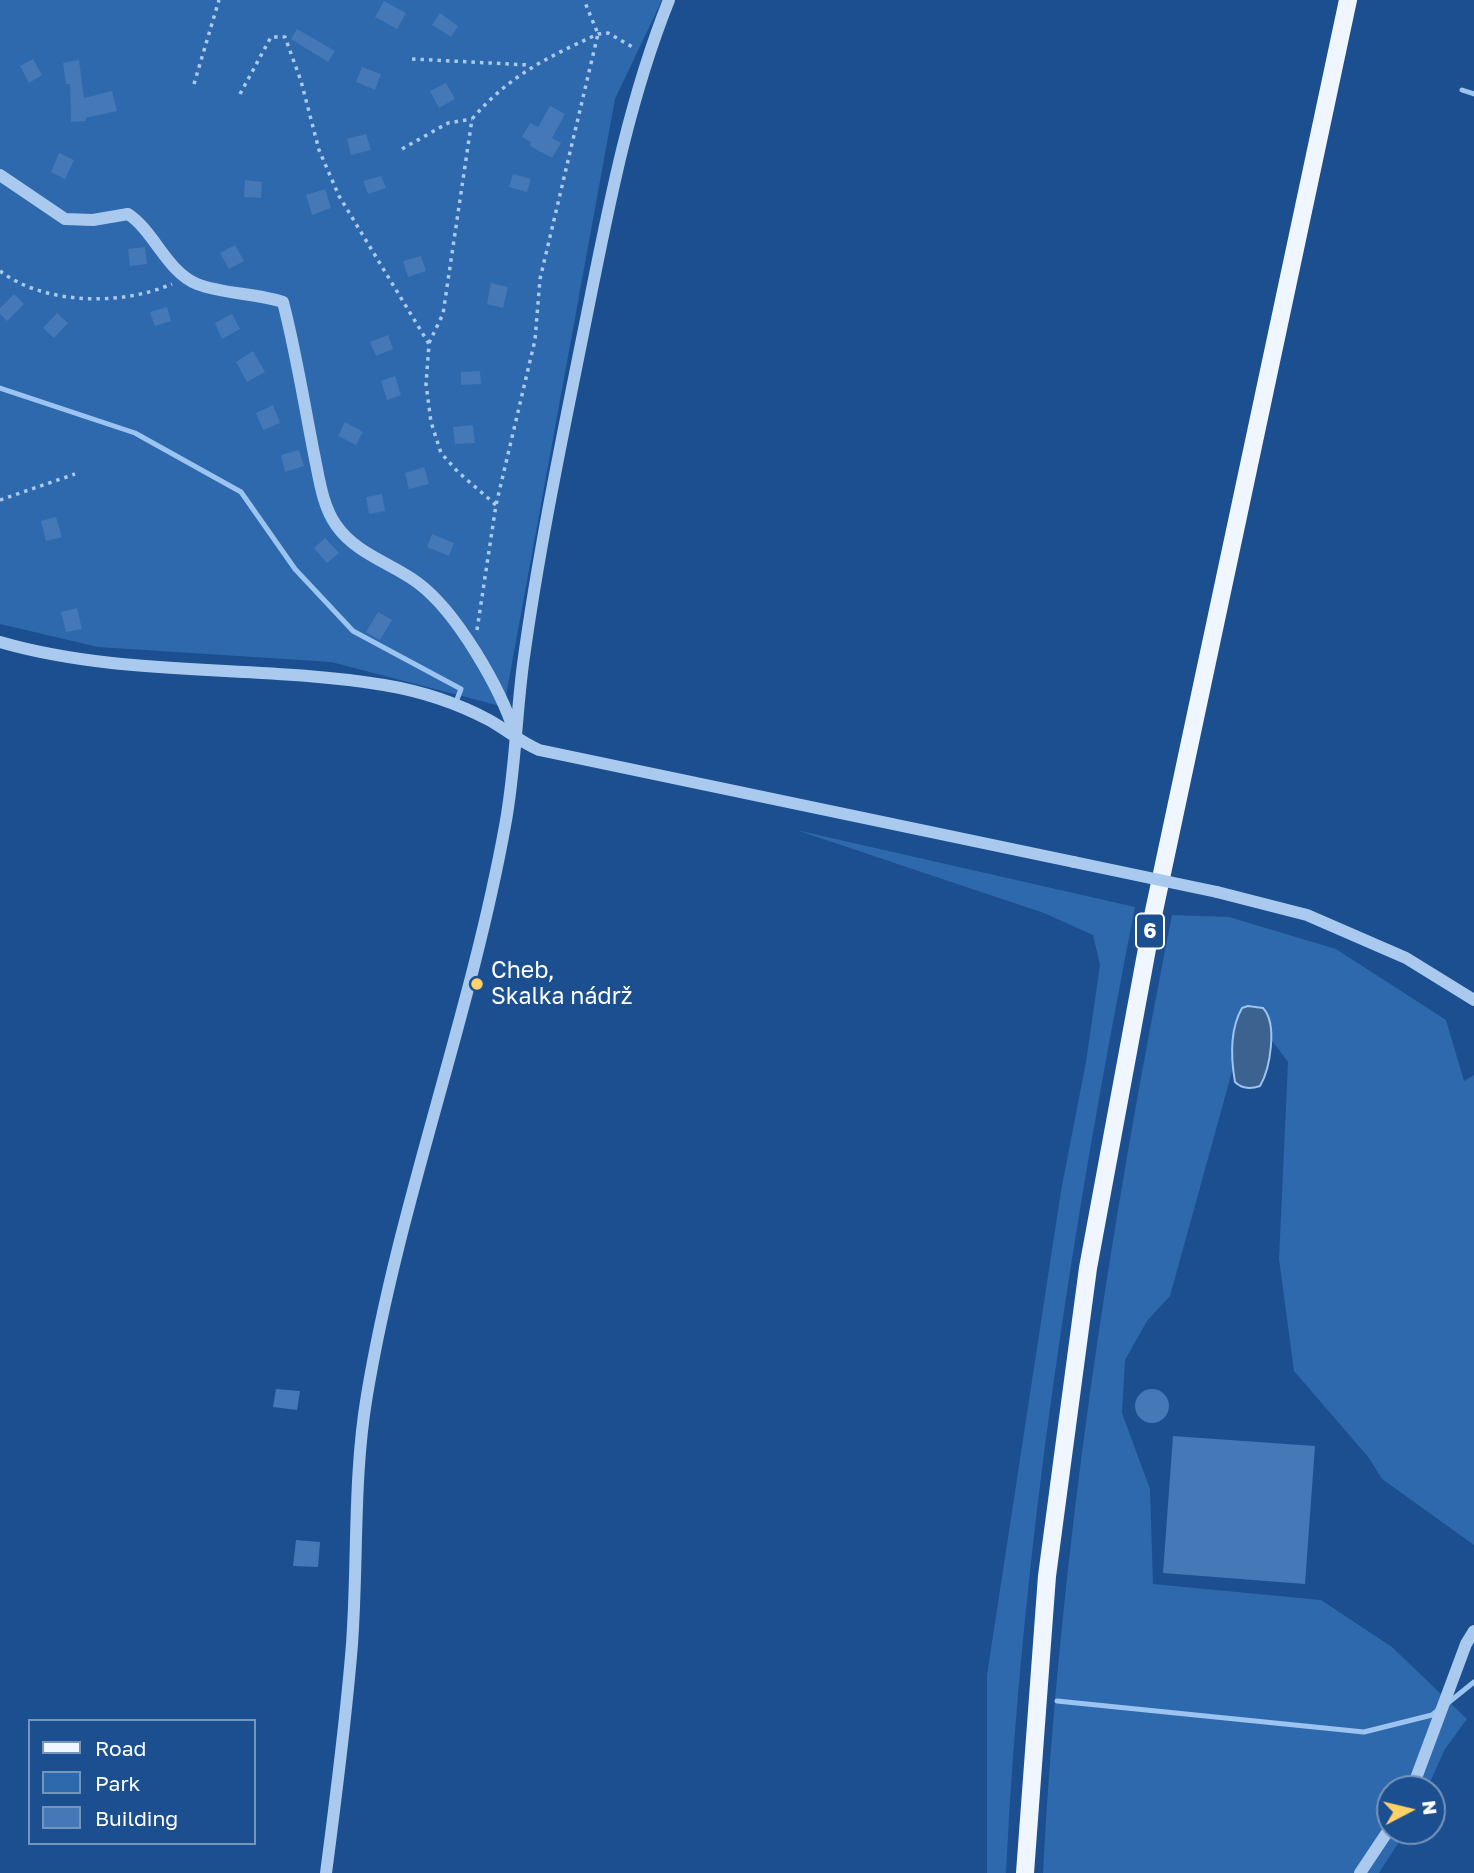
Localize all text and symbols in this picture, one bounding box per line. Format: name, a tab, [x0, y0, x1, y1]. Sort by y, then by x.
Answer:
road number: 6	[1136, 914, 1164, 948]
place label: Cheb, Skalka nádrž	[491, 957, 633, 1011]
marker: Cheb, Skalka nádrž	[469, 976, 485, 992]
legend	[28, 1719, 256, 1845]
text: Road	[95, 1735, 146, 1761]
text: Park	[95, 1770, 140, 1796]
north arrow	[1376, 1775, 1446, 1845]
text: N	[1418, 1799, 1443, 1816]
text: Building	[95, 1805, 178, 1831]

